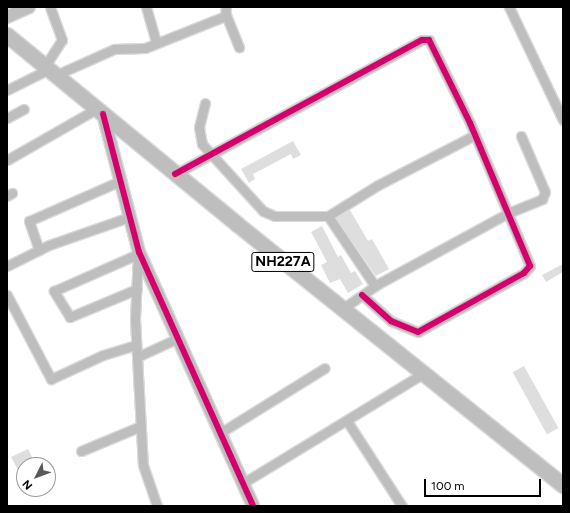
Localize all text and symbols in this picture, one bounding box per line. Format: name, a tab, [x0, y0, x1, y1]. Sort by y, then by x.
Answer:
road number: NH227A	[251, 250, 315, 274]
north arrow	[16, 457, 56, 497]
scale bar	[426, 471, 543, 497]
text: N	[20, 477, 35, 492]
text: 100 m	[431, 479, 465, 493]

